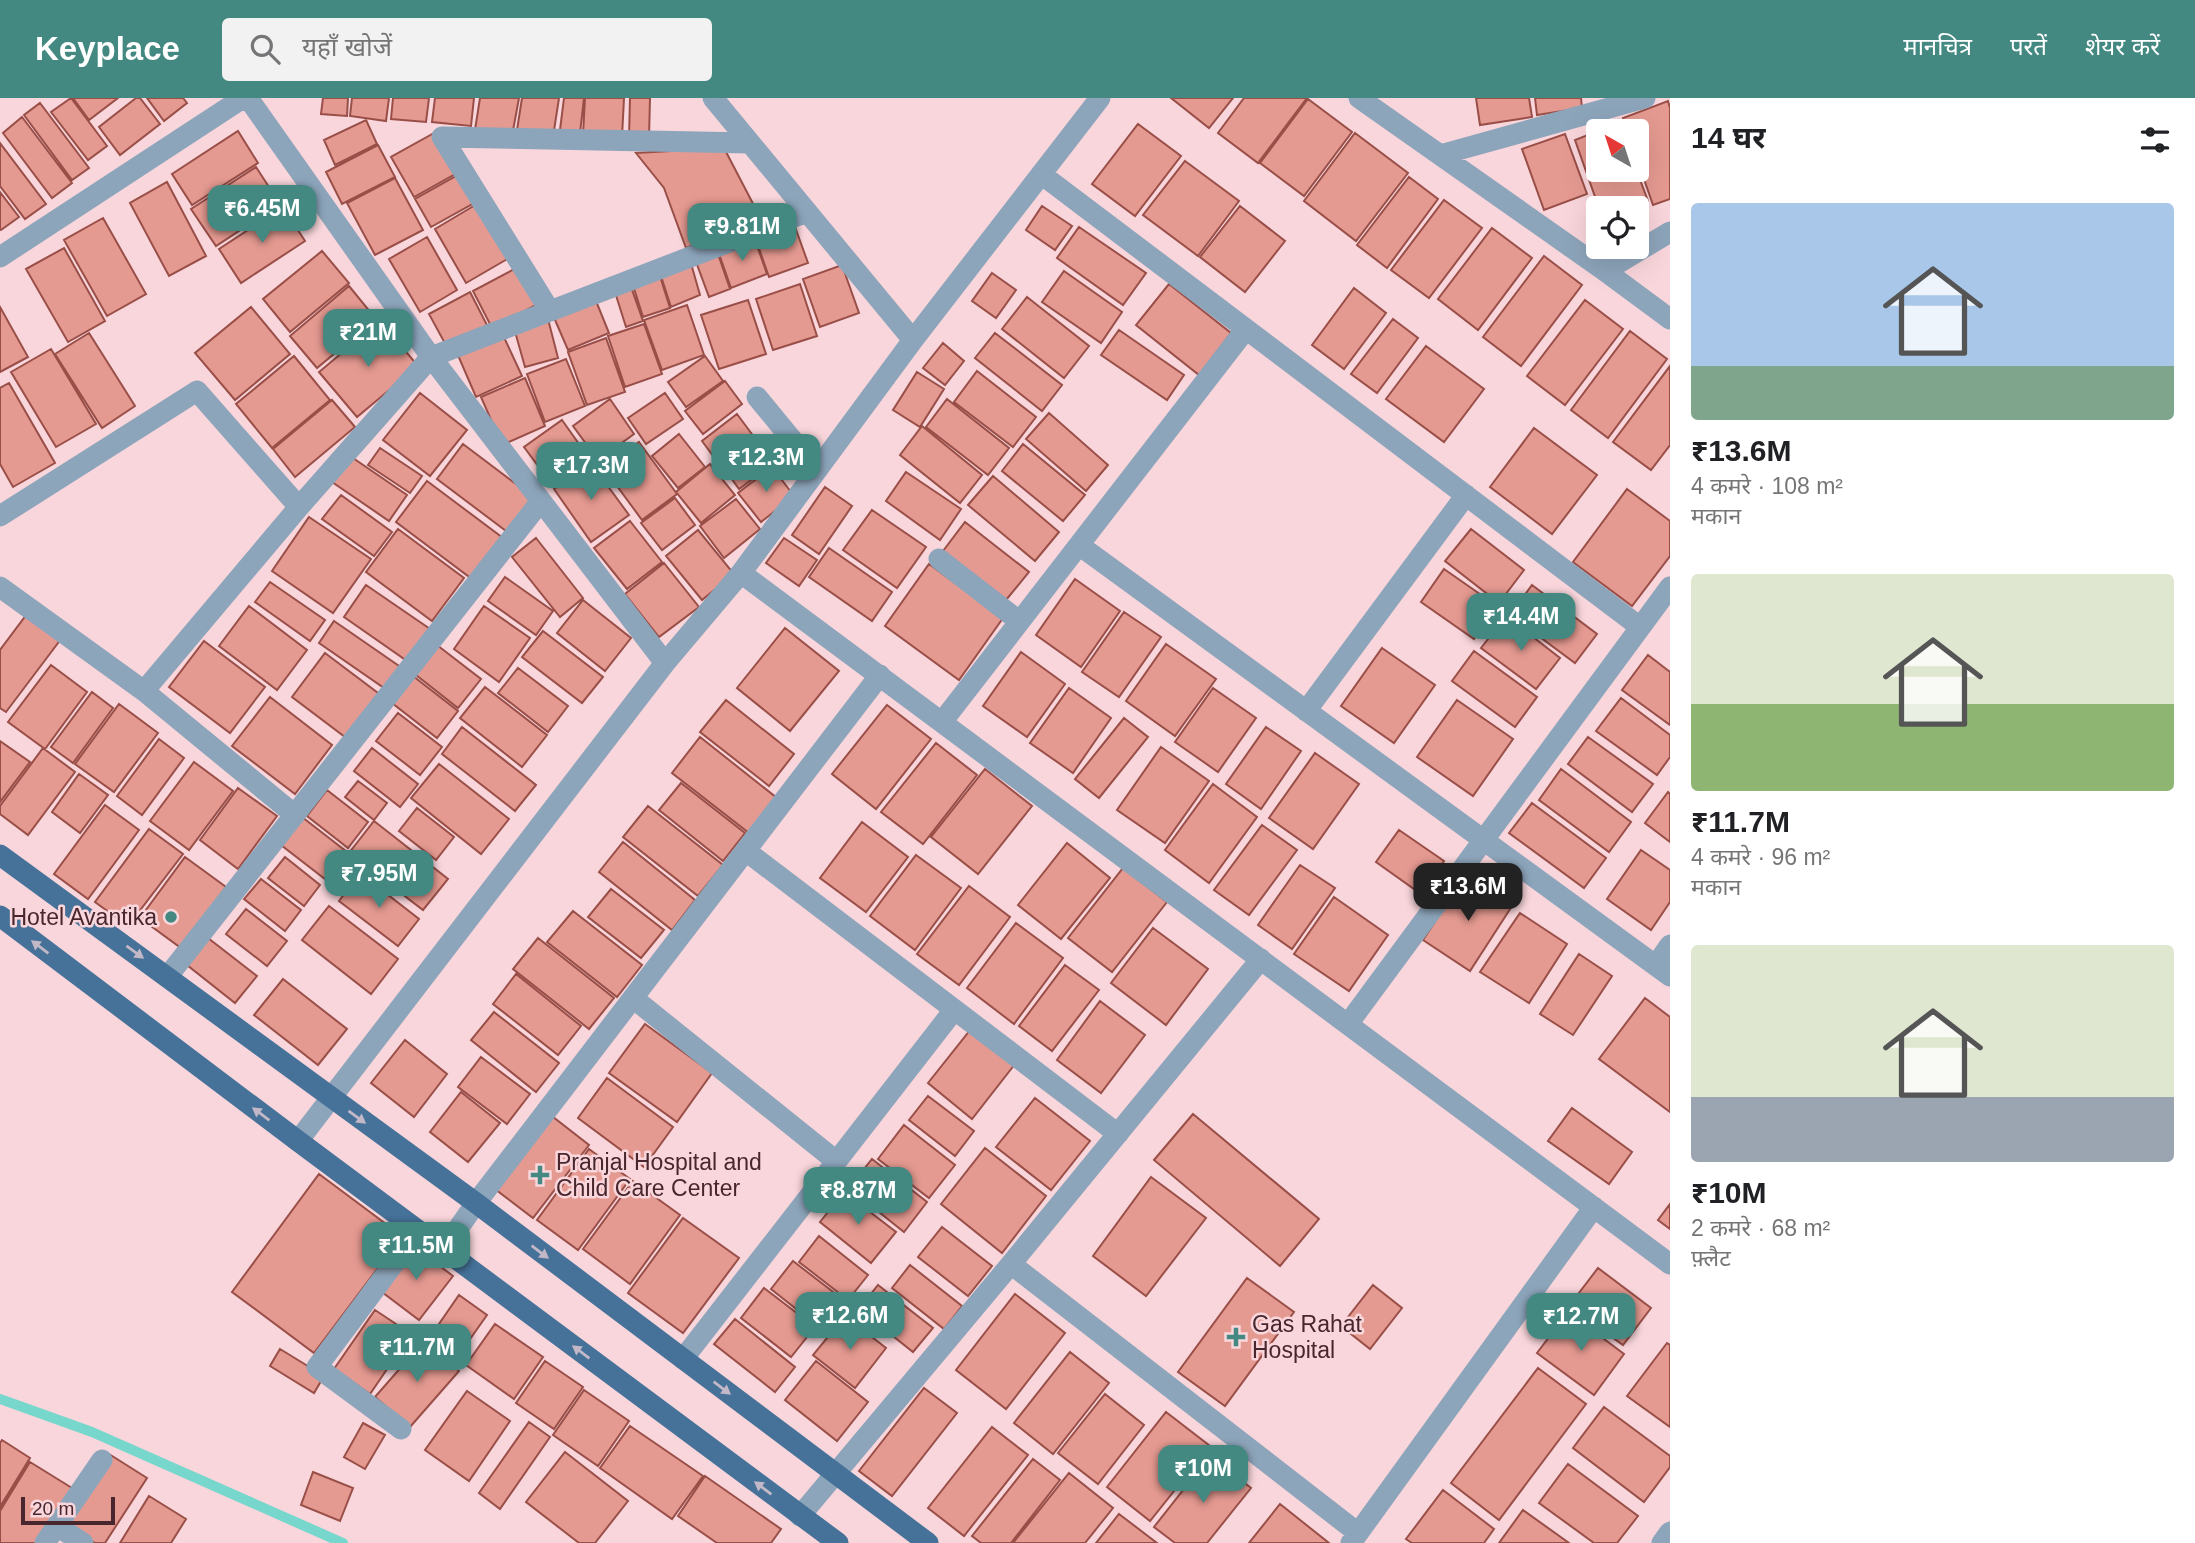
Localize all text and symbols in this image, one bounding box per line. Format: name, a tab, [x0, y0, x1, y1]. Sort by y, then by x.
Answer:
search box	[222, 18, 712, 81]
text: Keyplace	[35, 30, 180, 67]
icon: search	[246, 30, 284, 68]
text: यहाँ खोजें	[302, 32, 392, 62]
text: मानचित्र	[1903, 33, 1972, 60]
text: परतें	[2010, 33, 2047, 60]
text: शेयर करें	[2085, 33, 2160, 60]
north arrow	[1586, 119, 1648, 182]
map controls	[1586, 119, 1649, 259]
text: 14 घर	[1691, 121, 1765, 154]
icon: filters	[2136, 121, 2174, 159]
pin: ₹6.45M	[205, 186, 319, 245]
text: ₹6.45M	[223, 195, 301, 221]
button: locate	[1586, 196, 1649, 259]
pin: ₹9.81M	[685, 204, 799, 263]
text: ₹9.81M	[703, 213, 781, 239]
icon: home	[1870, 248, 1996, 374]
pin: ₹21M	[327, 310, 409, 369]
text: ₹21M	[339, 319, 397, 345]
pin: ₹12.3M	[709, 434, 823, 494]
text: ₹13.6M	[1691, 434, 1792, 467]
pin: ₹17.3M	[534, 442, 648, 502]
text: ₹12.3M	[727, 444, 805, 470]
text: ₹17.3M	[552, 452, 630, 478]
text: 4 कमरे · 108 m²	[1691, 473, 1843, 499]
text: मकान	[1691, 503, 1741, 529]
pin: ₹14.4M	[1464, 594, 1578, 653]
text: ₹14.4M	[1482, 603, 1560, 629]
icon: home	[1870, 619, 1996, 745]
text: ₹11.7M	[1691, 805, 1790, 838]
text: 4 कमरे · 96 m²	[1691, 844, 1830, 870]
pin: ₹7.95M	[322, 850, 436, 910]
text: ₹7.95M	[340, 860, 418, 886]
pin: ₹13.6M	[1411, 864, 1525, 923]
text: ₹13.6M	[1429, 873, 1507, 899]
text: मकान	[1691, 874, 1741, 900]
place label: Hotel Avantika	[10, 904, 157, 930]
marker: Hotel Avantika	[163, 909, 179, 925]
one-way arrow	[31, 940, 50, 954]
one-way arrow	[126, 945, 144, 959]
icon: home	[1870, 990, 1996, 1116]
one-way arrow	[252, 1107, 270, 1121]
one-way arrow	[348, 1110, 366, 1124]
place label: Pranjal Hospital and Child Care Center	[556, 1149, 762, 1201]
marker: Pranjal Hospital and Child Care Center	[530, 1165, 550, 1185]
pin: ₹8.87M	[801, 1168, 915, 1227]
text: ₹10M	[1691, 1176, 1767, 1209]
text: ₹8.87M	[819, 1177, 897, 1203]
text: 2 कमरे · 68 m²	[1691, 1215, 1830, 1241]
pin: ₹11.5M	[359, 1222, 473, 1282]
text: ₹11.5M	[378, 1232, 454, 1258]
one-way arrow	[531, 1244, 549, 1259]
text: फ़्लैट	[1691, 1245, 1731, 1271]
pin: ₹12.6M	[793, 1292, 907, 1352]
pin: ₹12.7M	[1524, 1294, 1638, 1353]
text: ₹12.6M	[811, 1302, 889, 1328]
text: ₹12.7M	[1542, 1303, 1620, 1329]
place label: Gas Rahat Hospital	[1252, 1311, 1363, 1363]
pin: ₹11.7M	[360, 1324, 474, 1384]
marker: Gas Rahat Hospital	[1226, 1327, 1246, 1347]
text: ₹11.7M	[379, 1334, 455, 1360]
one-way arrow	[572, 1346, 590, 1360]
one-way arrow	[713, 1381, 731, 1395]
pin: ₹10M	[1162, 1446, 1244, 1505]
text: ₹10M	[1174, 1455, 1232, 1481]
one-way arrow	[754, 1482, 772, 1496]
scale bar	[21, 1494, 116, 1526]
text: 20 m	[32, 1498, 74, 1519]

